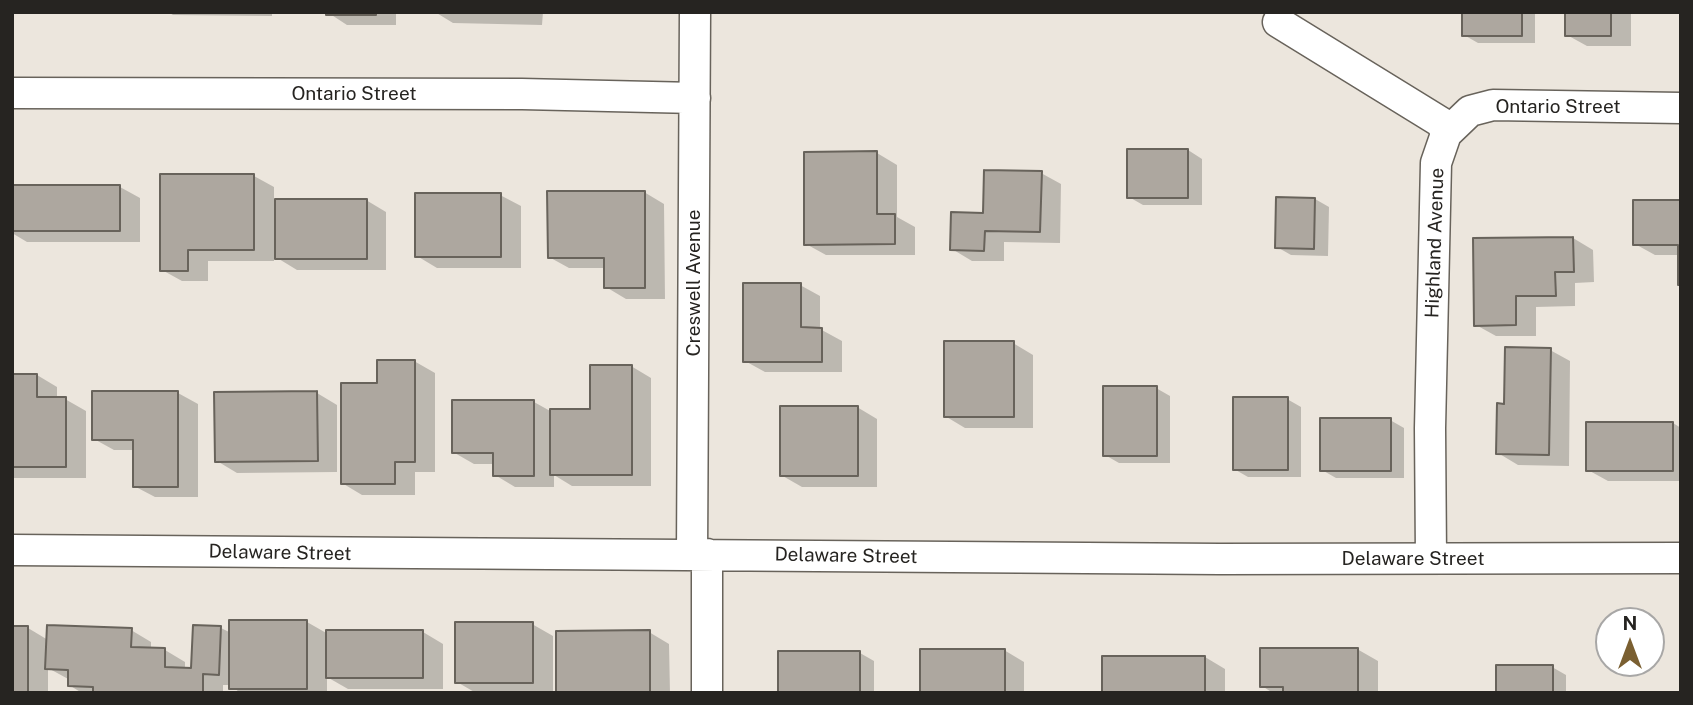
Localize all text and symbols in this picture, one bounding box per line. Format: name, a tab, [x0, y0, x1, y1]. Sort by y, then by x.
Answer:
street label: Ontario Street	[291, 83, 417, 105]
street label: Ontario Street	[1495, 96, 1621, 118]
street label: Highland Avenue	[1421, 167, 1449, 319]
street label: Creswell Avenue	[683, 209, 705, 357]
street label: Delaware Street	[208, 540, 352, 566]
street label: Delaware Street	[774, 543, 918, 569]
street label: Delaware Street	[1341, 548, 1485, 570]
north arrow	[1595, 607, 1665, 677]
text: N	[1623, 612, 1637, 634]

